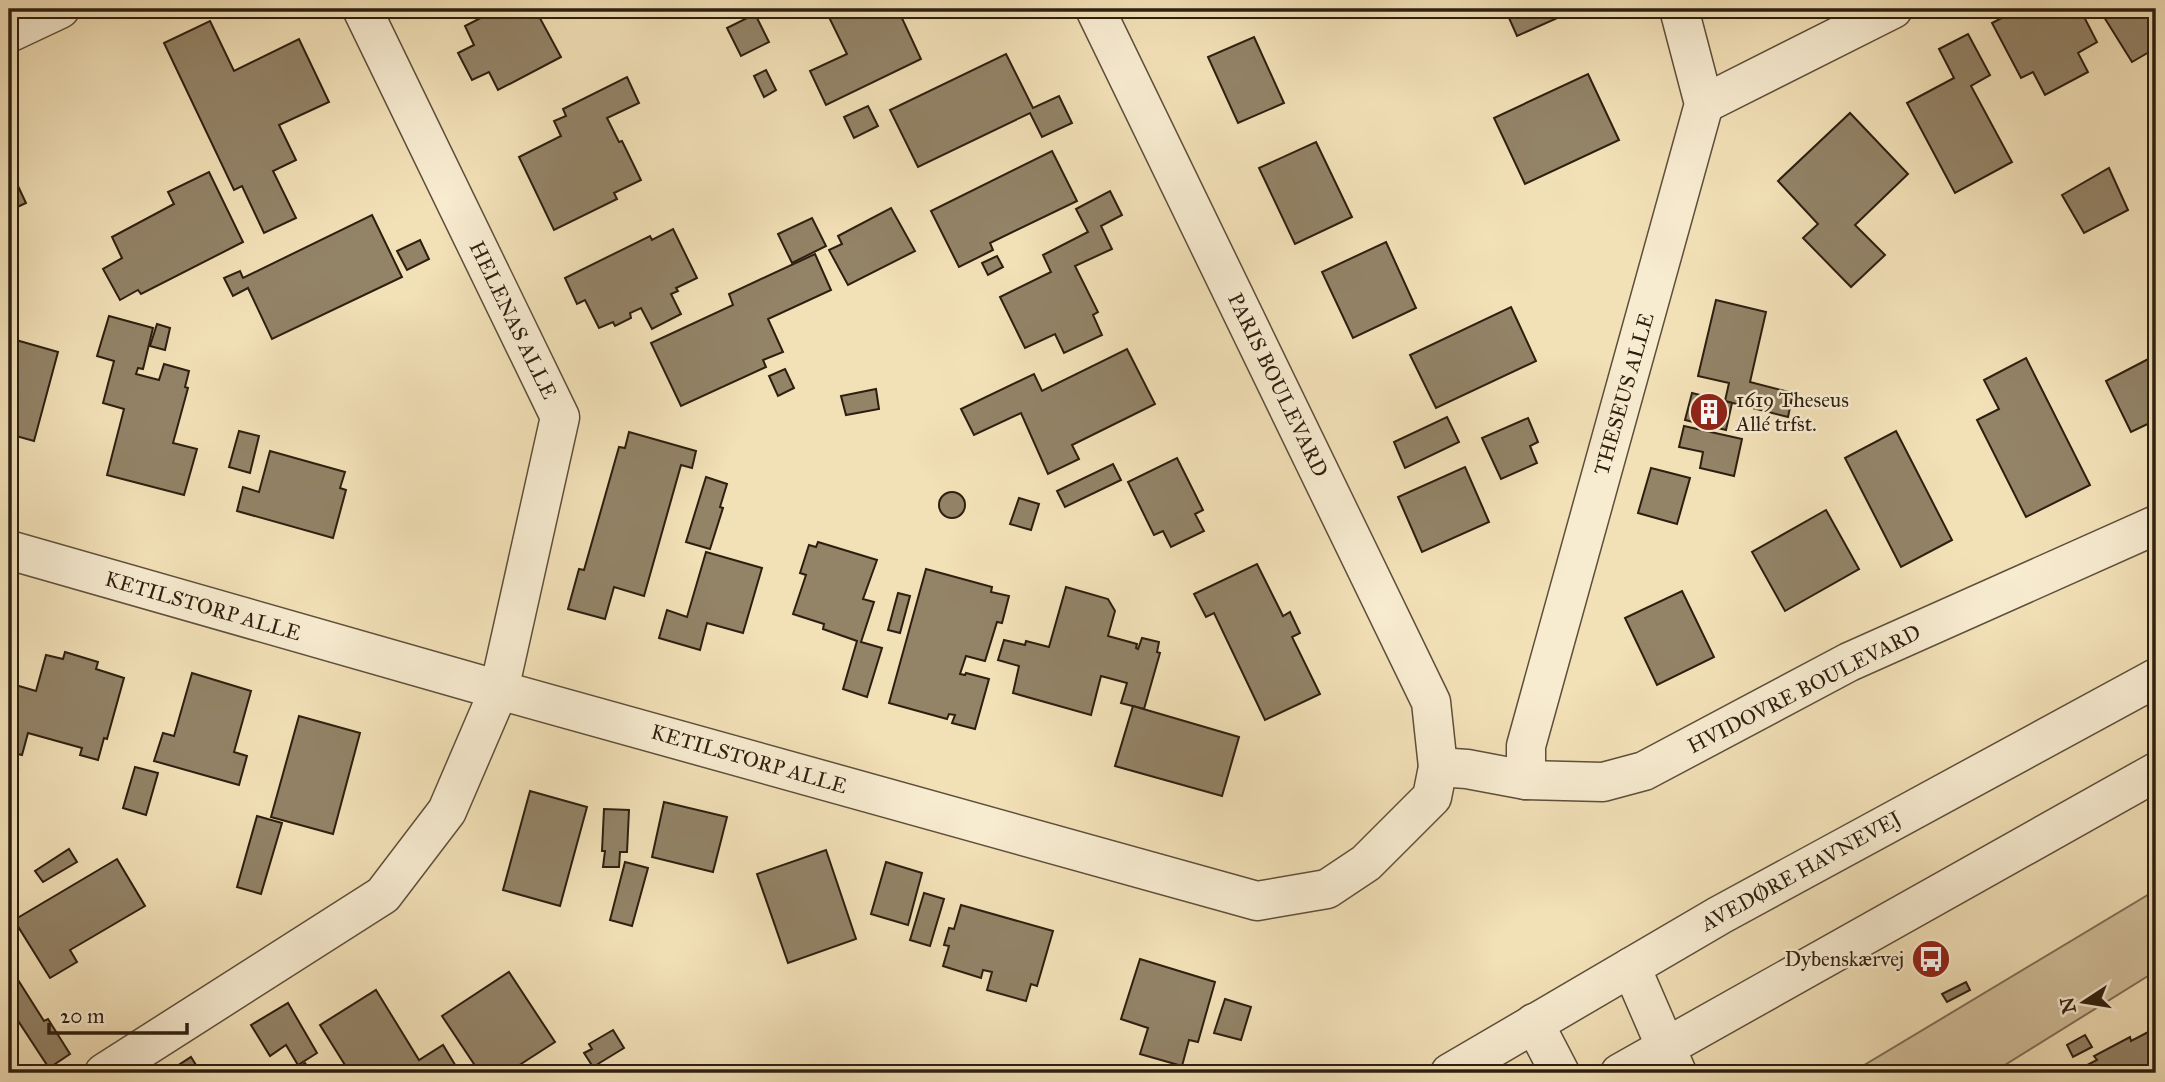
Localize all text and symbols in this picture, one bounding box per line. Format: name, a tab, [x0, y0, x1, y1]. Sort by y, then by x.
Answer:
street label: HELENAS ALLE	[464, 237, 562, 403]
street label: PARIS BOULEVARD	[1222, 289, 1334, 481]
street label: THESEUS ALLE	[1588, 310, 1660, 478]
place label: 1619 Theseus Allé trfst.	[1735, 387, 1849, 437]
building icon: 1619 Theseus Allé trfst.	[1688, 391, 1730, 433]
street label: KETILSTORP ALLE	[102, 566, 304, 646]
street label: HVIDOVRE BOULEVARD	[1683, 619, 1925, 759]
street label: KETILSTORP ALLE	[648, 719, 850, 799]
street label: AVEDØRE HAVNEVEJ	[1695, 805, 1906, 937]
bus stop icon: Dybenskærvej	[1910, 938, 1952, 980]
place label: Dybenskærvej	[1785, 946, 1904, 972]
north arrow	[2050, 967, 2120, 1036]
scale bar	[49, 991, 187, 1035]
text: N	[2055, 995, 2081, 1016]
text: 20 m	[60, 1003, 105, 1029]

